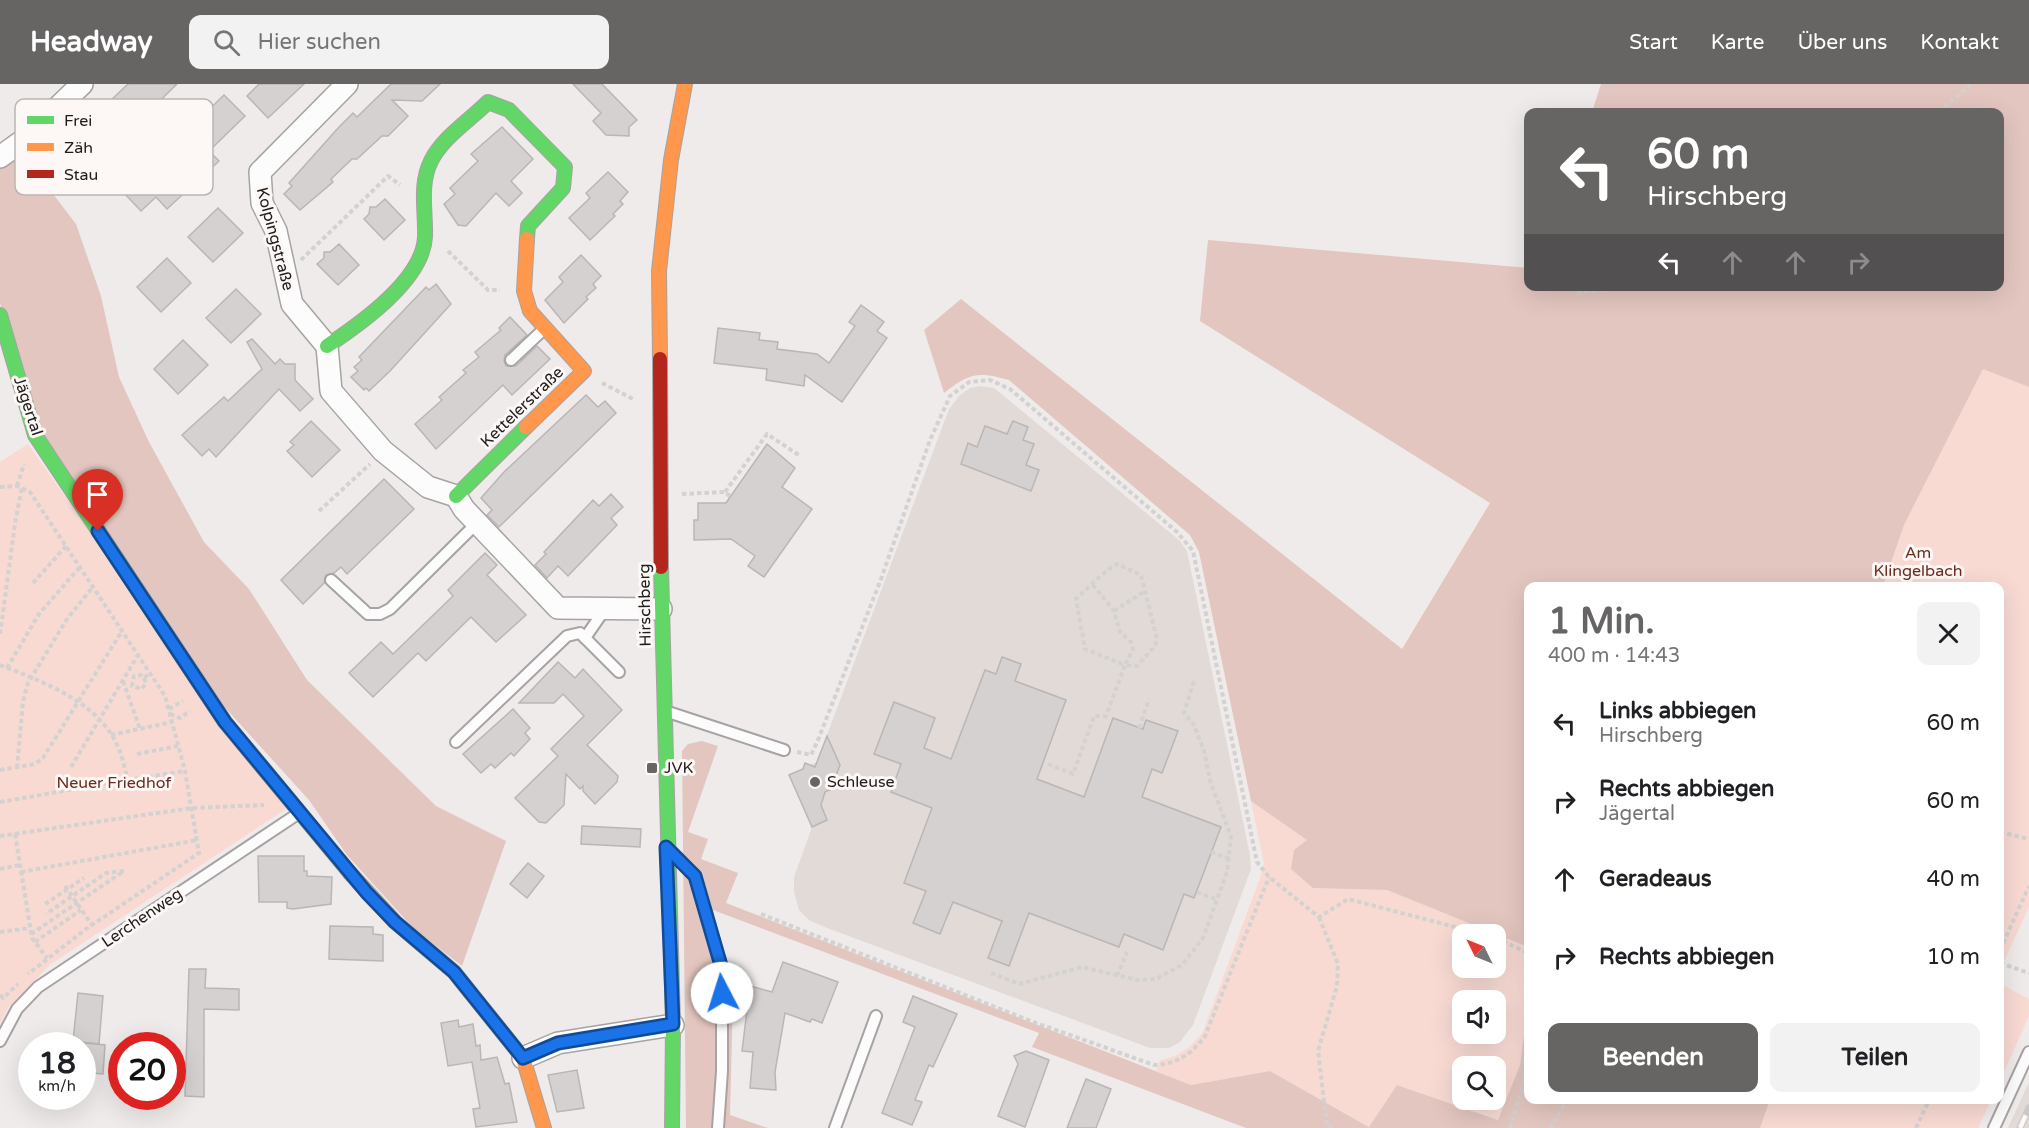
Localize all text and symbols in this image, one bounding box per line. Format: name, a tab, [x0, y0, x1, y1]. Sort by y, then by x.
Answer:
search box	[189, 15, 609, 69]
text: Headway	[30, 25, 153, 59]
icon: search	[210, 26, 243, 59]
text: Hier suchen	[258, 29, 381, 55]
text: Start	[1629, 30, 1678, 55]
text: Karte	[1711, 30, 1764, 55]
text: Über uns	[1797, 30, 1887, 55]
text: Kontakt	[1920, 30, 1999, 55]
legend	[15, 99, 213, 195]
text: Frei	[64, 111, 92, 131]
text: 60 m	[1647, 129, 1749, 180]
icon: left	[1548, 132, 1626, 210]
text: Zäh	[64, 138, 93, 158]
text: Stau	[64, 165, 98, 185]
text: Hirschberg	[1647, 180, 1787, 213]
street label: Kolpingstraße	[252, 185, 298, 293]
icon: left	[1653, 246, 1686, 279]
icon: ahead	[1716, 246, 1749, 279]
icon: ahead	[1779, 246, 1812, 279]
icon: right	[1842, 246, 1875, 279]
street label: Kettelerstraße	[476, 362, 568, 452]
street label: Jägertal	[9, 374, 47, 438]
pin	[72, 469, 123, 531]
icon: arrive	[81, 478, 114, 511]
park label: Am Klingelbach	[1874, 543, 1962, 581]
street label: Hirschberg	[634, 563, 656, 647]
text: 1 Min.	[1548, 600, 1655, 643]
button: close	[1917, 602, 1980, 665]
text: 400 m · 14:43	[1548, 644, 1680, 668]
text: Links abbiegen	[1599, 698, 1757, 724]
icon: left	[1548, 707, 1581, 740]
text: 60 m	[1926, 710, 1980, 736]
text: Hirschberg	[1599, 724, 1703, 748]
place label: JVK	[664, 758, 694, 778]
marker: JVK	[645, 761, 659, 775]
place label: Schleuse	[827, 772, 895, 792]
park label: Neuer Friedhof	[57, 773, 172, 793]
marker: Schleuse	[808, 775, 822, 789]
text: Rechts abbiegen	[1599, 776, 1774, 802]
icon: right	[1548, 785, 1581, 818]
text: 60 m	[1926, 788, 1980, 814]
text: Jägertal	[1599, 802, 1675, 826]
icon: ahead	[1548, 863, 1581, 896]
text: Geradeaus	[1599, 866, 1711, 892]
text: 40 m	[1926, 866, 1980, 892]
street label: Lerchenweg	[98, 884, 186, 952]
north arrow	[1452, 924, 1506, 978]
map controls	[1452, 924, 1506, 1110]
icon: right	[1548, 941, 1581, 974]
text: Rechts abbiegen	[1599, 944, 1774, 970]
text: 10 m	[1926, 944, 1980, 970]
position arrow	[690, 961, 754, 1025]
button: sound	[1452, 990, 1506, 1044]
button: Beenden	[1548, 1023, 1758, 1092]
button: Teilen	[1770, 1023, 1980, 1092]
speed limit sign: 20	[108, 1032, 186, 1110]
text: 18	[38, 1045, 76, 1082]
button: search	[1452, 1056, 1506, 1110]
text: km/h	[38, 1077, 76, 1095]

